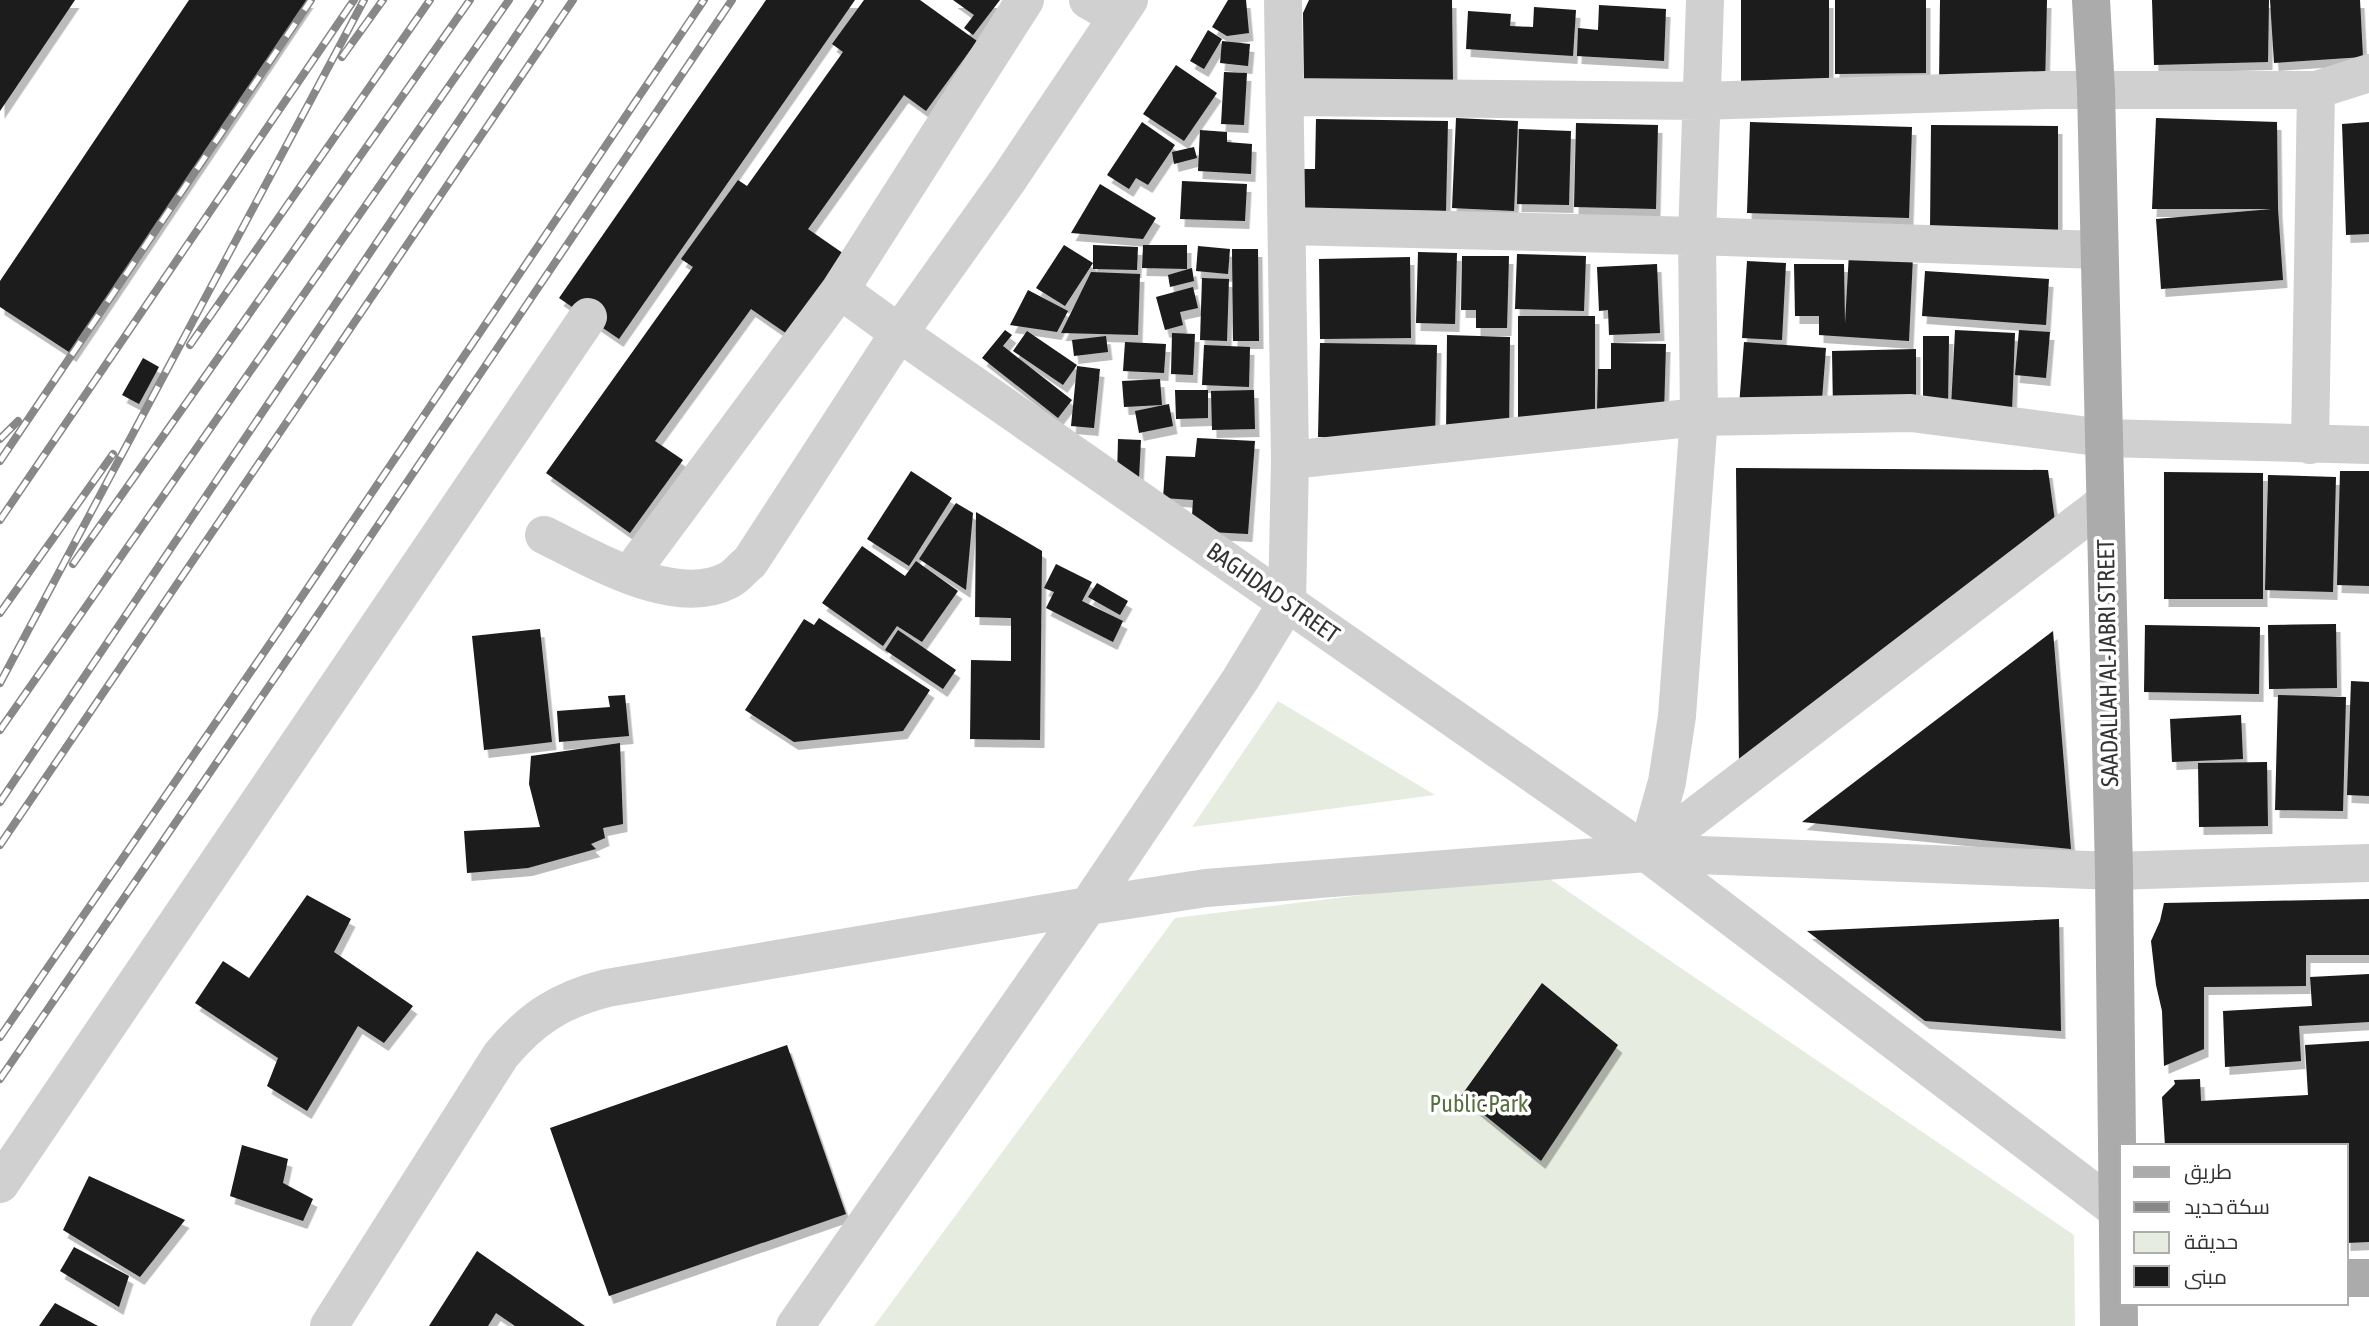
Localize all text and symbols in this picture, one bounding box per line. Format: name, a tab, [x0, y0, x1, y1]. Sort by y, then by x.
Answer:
street label: BAGHDAD STREET	[1202, 537, 1345, 648]
street label: SAADALLAH AL-JABRI STREET	[2092, 538, 2123, 787]
park label: Public Park	[1430, 1090, 1529, 1117]
legend	[2120, 1144, 2348, 1305]
text: طريق	[2184, 1159, 2232, 1185]
text: سكة حديد	[2184, 1194, 2270, 1218]
text: حديقة	[2184, 1229, 2238, 1253]
text: مبنى	[2184, 1264, 2227, 1290]

